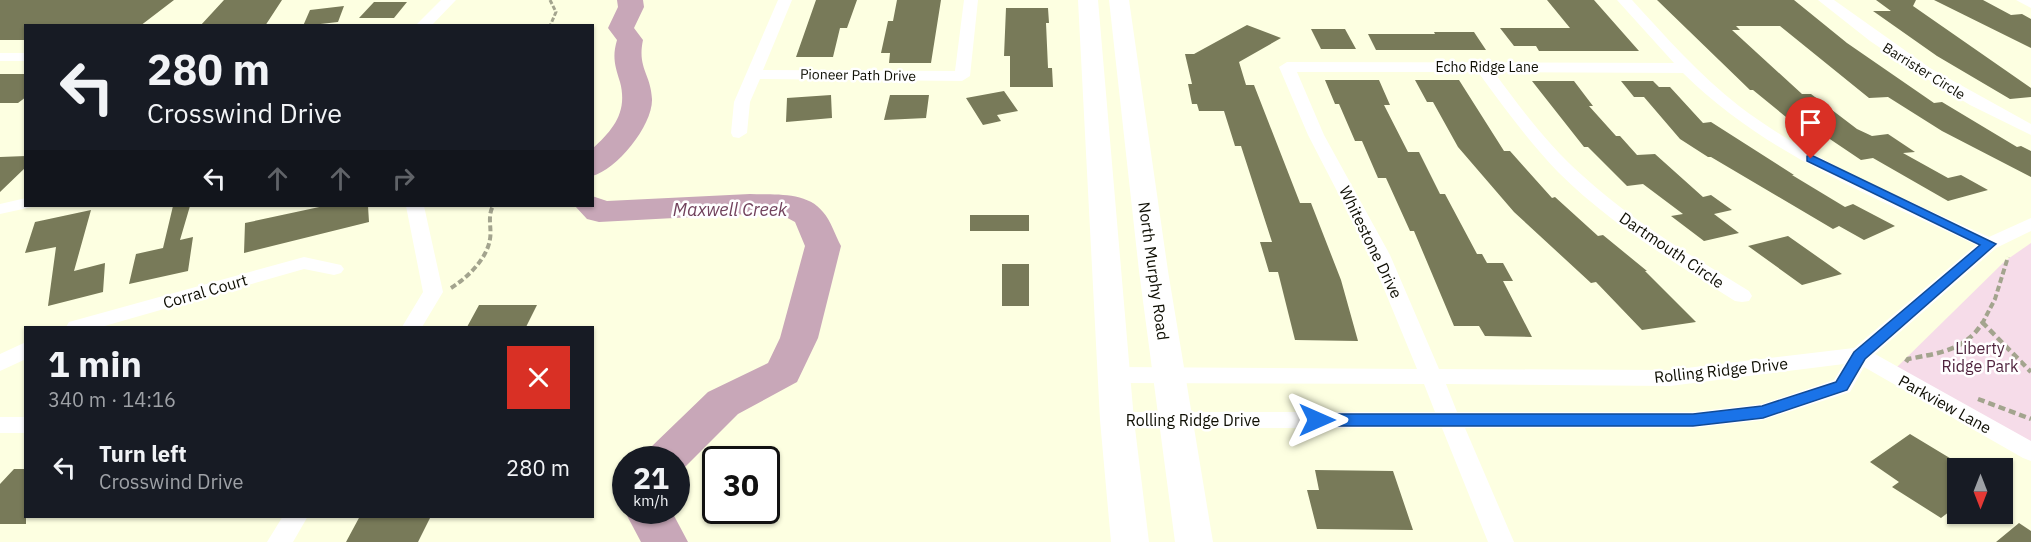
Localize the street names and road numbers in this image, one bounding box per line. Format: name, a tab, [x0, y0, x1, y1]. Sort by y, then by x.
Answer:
street label: Barrister Circle	[1879, 38, 1969, 104]
street label: Echo Ridge Lane	[1435, 58, 1539, 76]
street label: Pioneer Path Drive	[800, 65, 916, 85]
street label: Whitestone Drive	[1335, 182, 1407, 302]
street label: North Murphy Road	[1134, 201, 1174, 341]
street label: Dartmouth Circle	[1616, 208, 1728, 293]
street label: Corral Court	[161, 269, 249, 313]
street label: Rolling Ridge Drive	[1653, 353, 1789, 387]
street label: Parkview Lane	[1895, 370, 1995, 438]
street label: Rolling Ridge Drive	[1126, 410, 1260, 430]

